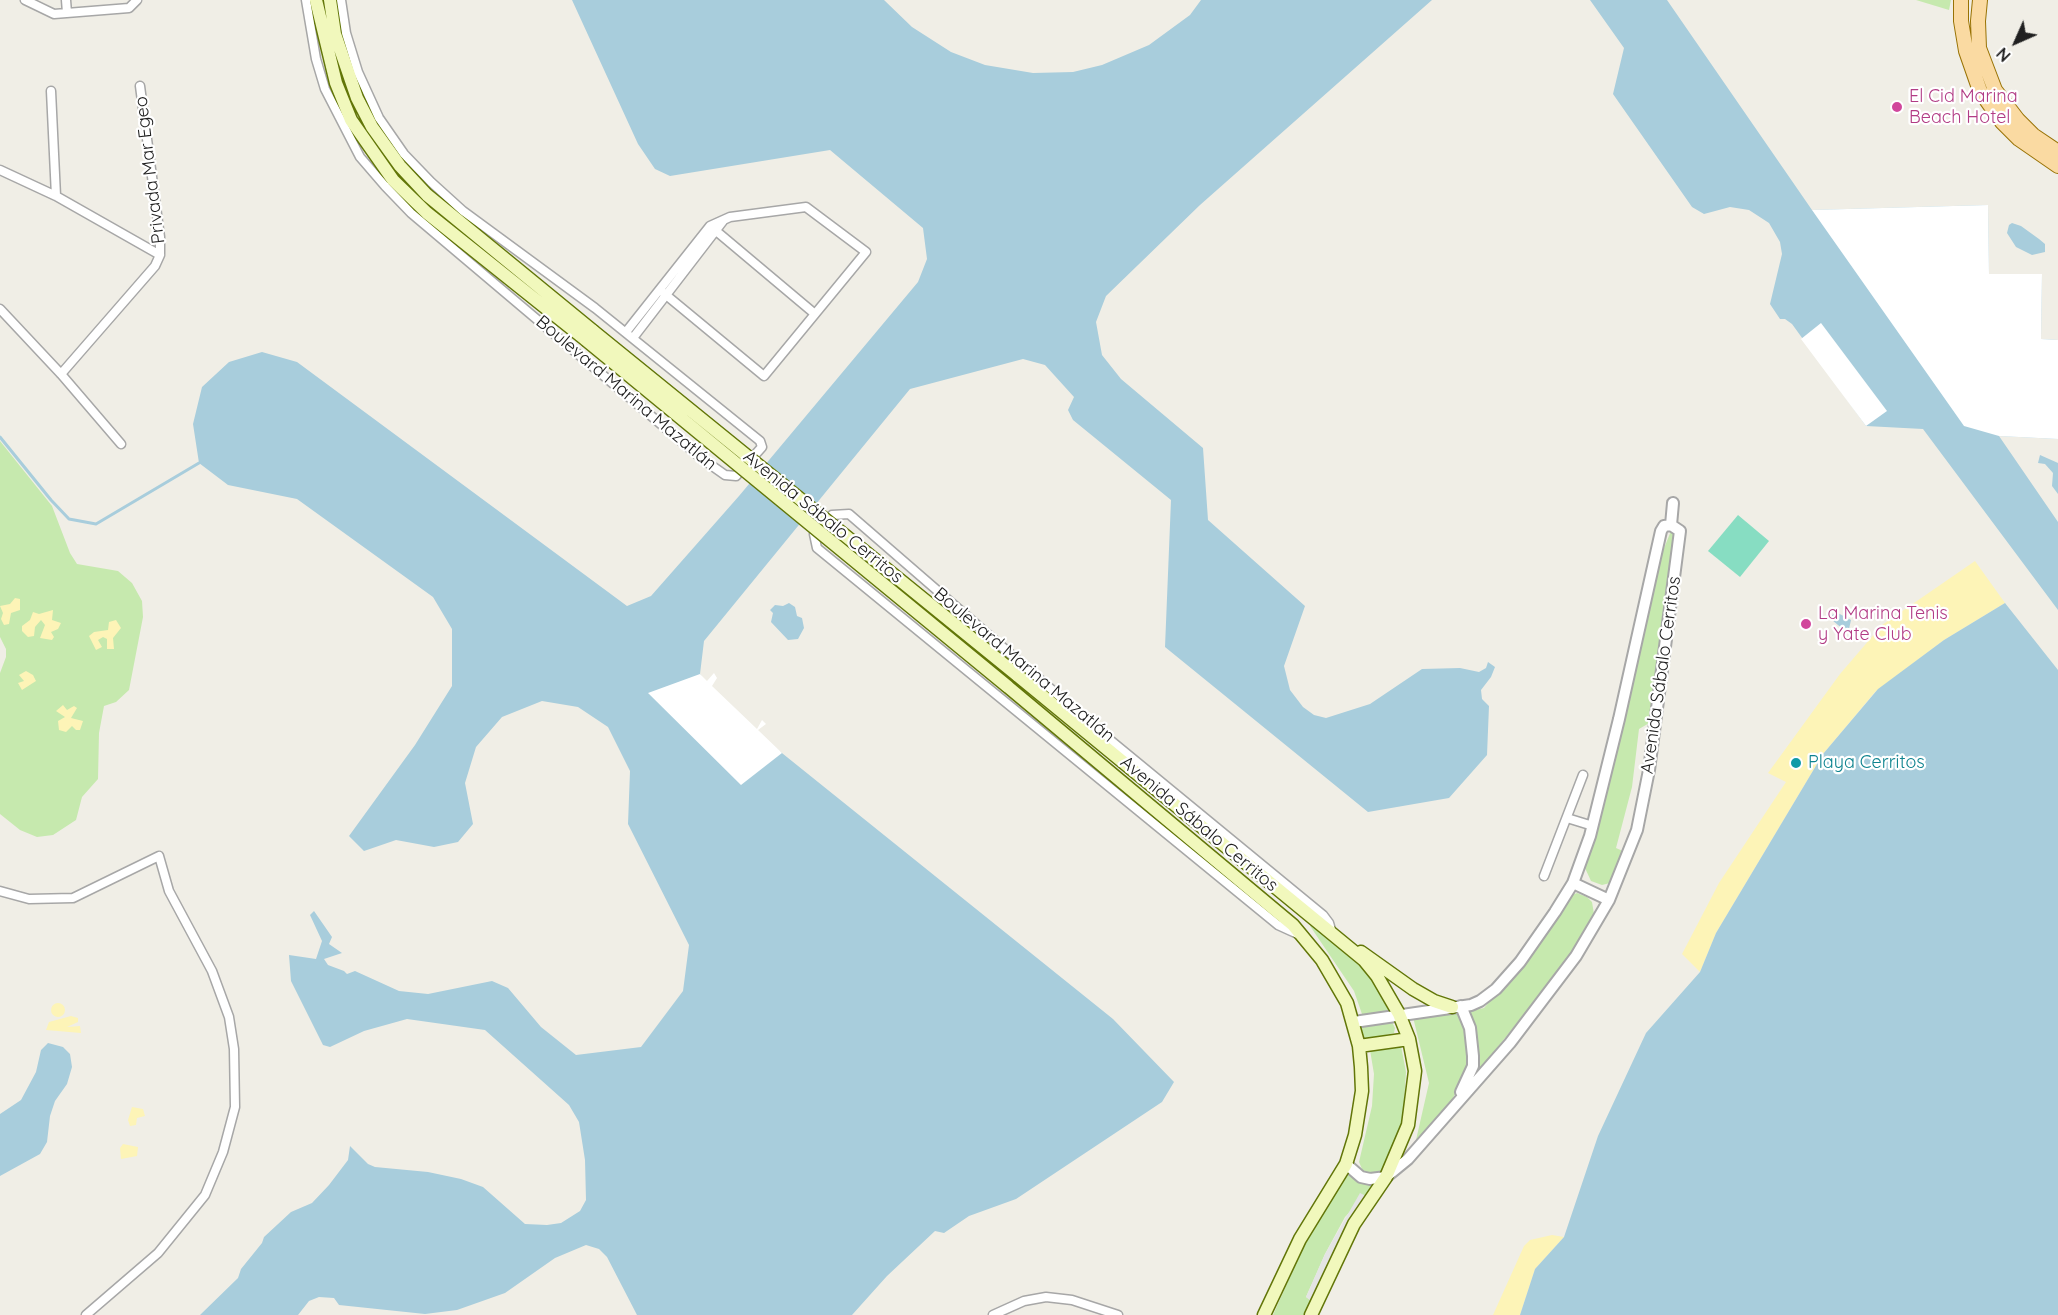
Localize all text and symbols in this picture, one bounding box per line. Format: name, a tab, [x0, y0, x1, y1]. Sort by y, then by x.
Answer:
north arrow	[1986, 12, 2046, 72]
text: N	[1992, 44, 2015, 66]
place label: El Cid Marina Beach Hotel	[1909, 86, 2018, 128]
street label: Privada Mar Egeo	[130, 95, 170, 245]
marker: El Cid Marina Beach Hotel	[1890, 100, 1904, 114]
street label: Boulevard Marina Mazatlán	[531, 311, 721, 475]
street label: Avenida Sábalo Cerritos	[739, 446, 907, 588]
street label: Avenida Sábalo Cerritos	[1636, 575, 1686, 775]
street label: Boulevard Marina Mazatlán	[929, 583, 1119, 747]
place label: La Marina Tenis y Yate Club	[1818, 603, 1948, 646]
marker: La Marina Tenis y Yate Club	[1799, 617, 1813, 631]
street label: Avenida Sábalo Cerritos	[1116, 752, 1282, 896]
place label: Playa Cerritos	[1808, 752, 1925, 774]
marker: Playa Cerritos	[1789, 756, 1803, 770]

